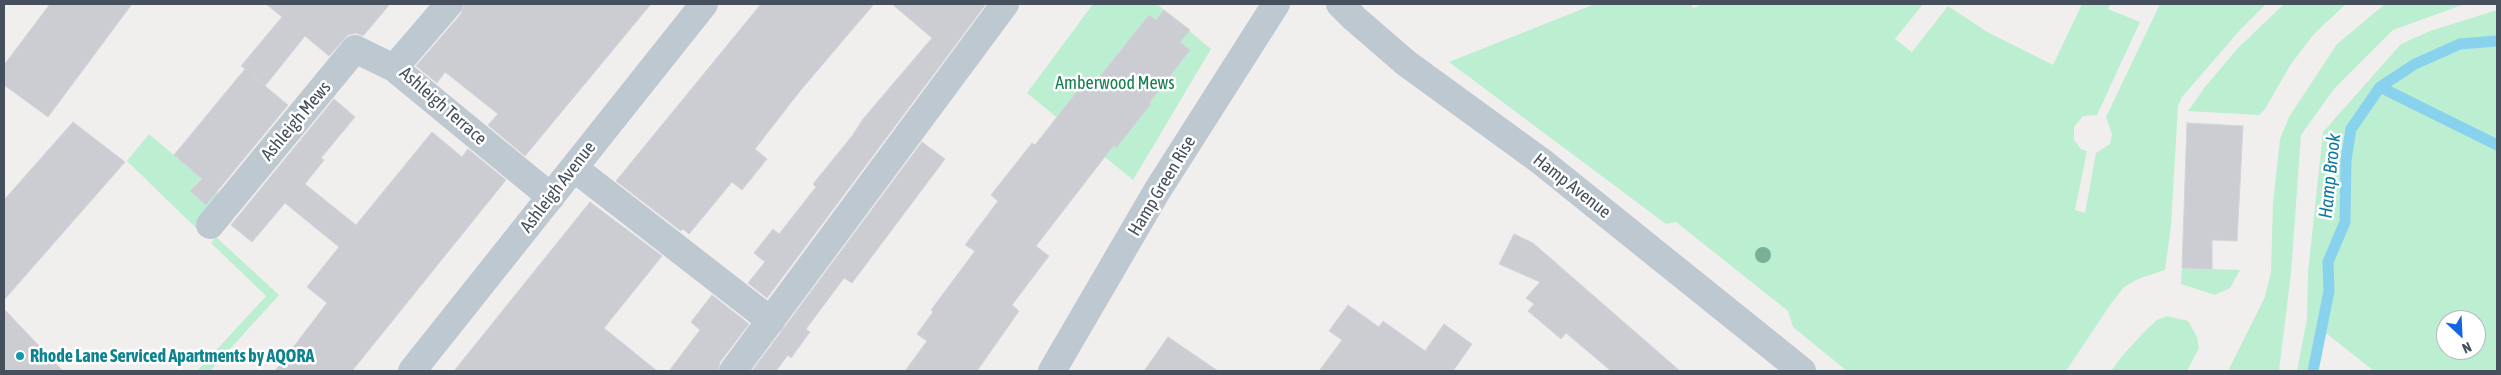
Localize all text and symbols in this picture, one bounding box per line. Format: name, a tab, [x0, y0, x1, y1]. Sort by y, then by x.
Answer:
street label: Ashleigh Terrace	[395, 62, 491, 150]
park label: Amberwood Mews	[1055, 72, 1175, 94]
street label: Ashleigh Mews	[257, 77, 335, 165]
street label: Hamp Green Rise	[1124, 132, 1200, 240]
water label: Hamp Brook	[2314, 132, 2346, 220]
street label: Ashleigh Avenue	[516, 137, 600, 237]
street label: Hamp Avenue	[1529, 149, 1615, 223]
north arrow	[2436, 310, 2486, 360]
text: N	[2460, 339, 2474, 357]
place label: Rhode Lane Serviced Apartments by AQORA	[30, 345, 314, 367]
marker: Rhode Lane Serviced Apartments by AQORA	[14, 350, 26, 362]

